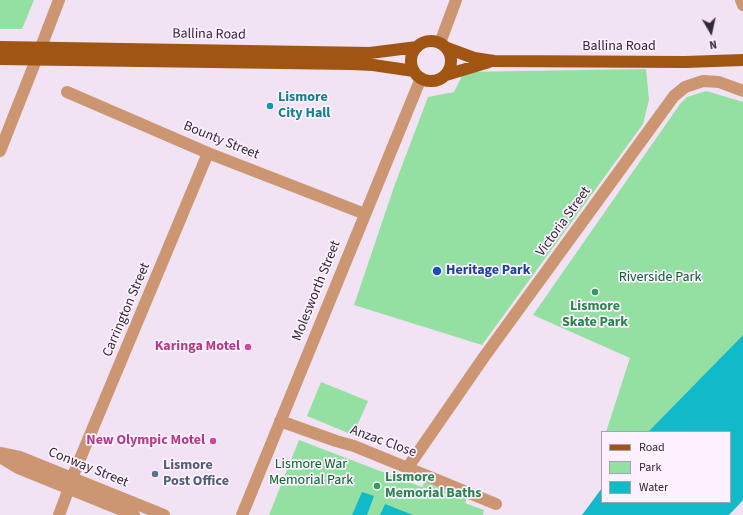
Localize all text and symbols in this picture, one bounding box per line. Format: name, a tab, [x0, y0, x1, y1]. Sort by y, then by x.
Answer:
north arrow	[691, 12, 731, 52]
street label: Ballina Road	[172, 26, 246, 44]
text: N	[708, 36, 718, 52]
street label: Ballina Road	[582, 39, 656, 55]
place label: Lismore City Hall	[278, 90, 330, 122]
marker: Lismore City Hall	[265, 101, 275, 111]
street label: Bounty Street	[181, 118, 261, 164]
street label: Victoria Street	[533, 184, 595, 260]
street label: Molesworth Street	[289, 238, 345, 344]
street label: Carrington Street	[100, 260, 154, 360]
place label: Heritage Park	[446, 263, 530, 279]
marker: Heritage Park	[431, 265, 443, 277]
park label: Riverside Park	[619, 270, 701, 286]
marker: Lismore Skate Park	[590, 287, 600, 297]
place label: Lismore Skate Park	[562, 299, 628, 332]
place label: Karinga Motel	[155, 339, 240, 355]
marker: Karinga Motel	[243, 342, 253, 352]
street label: Anzac Close	[348, 422, 418, 462]
legend	[601, 431, 731, 503]
place label: New Olympic Motel	[86, 433, 205, 449]
marker: New Olympic Motel	[208, 436, 218, 446]
text: Road	[639, 439, 665, 456]
street label: Conway Street	[46, 444, 130, 492]
park label: Lismore War Memorial Park	[269, 457, 353, 490]
place label: Lismore Post Office	[163, 458, 229, 490]
text: Park	[639, 459, 661, 476]
marker: Lismore Post Office	[150, 469, 160, 479]
place label: Lismore Memorial Baths	[385, 470, 481, 502]
text: Water	[639, 479, 668, 496]
marker: Lismore Memorial Baths	[372, 481, 382, 491]

